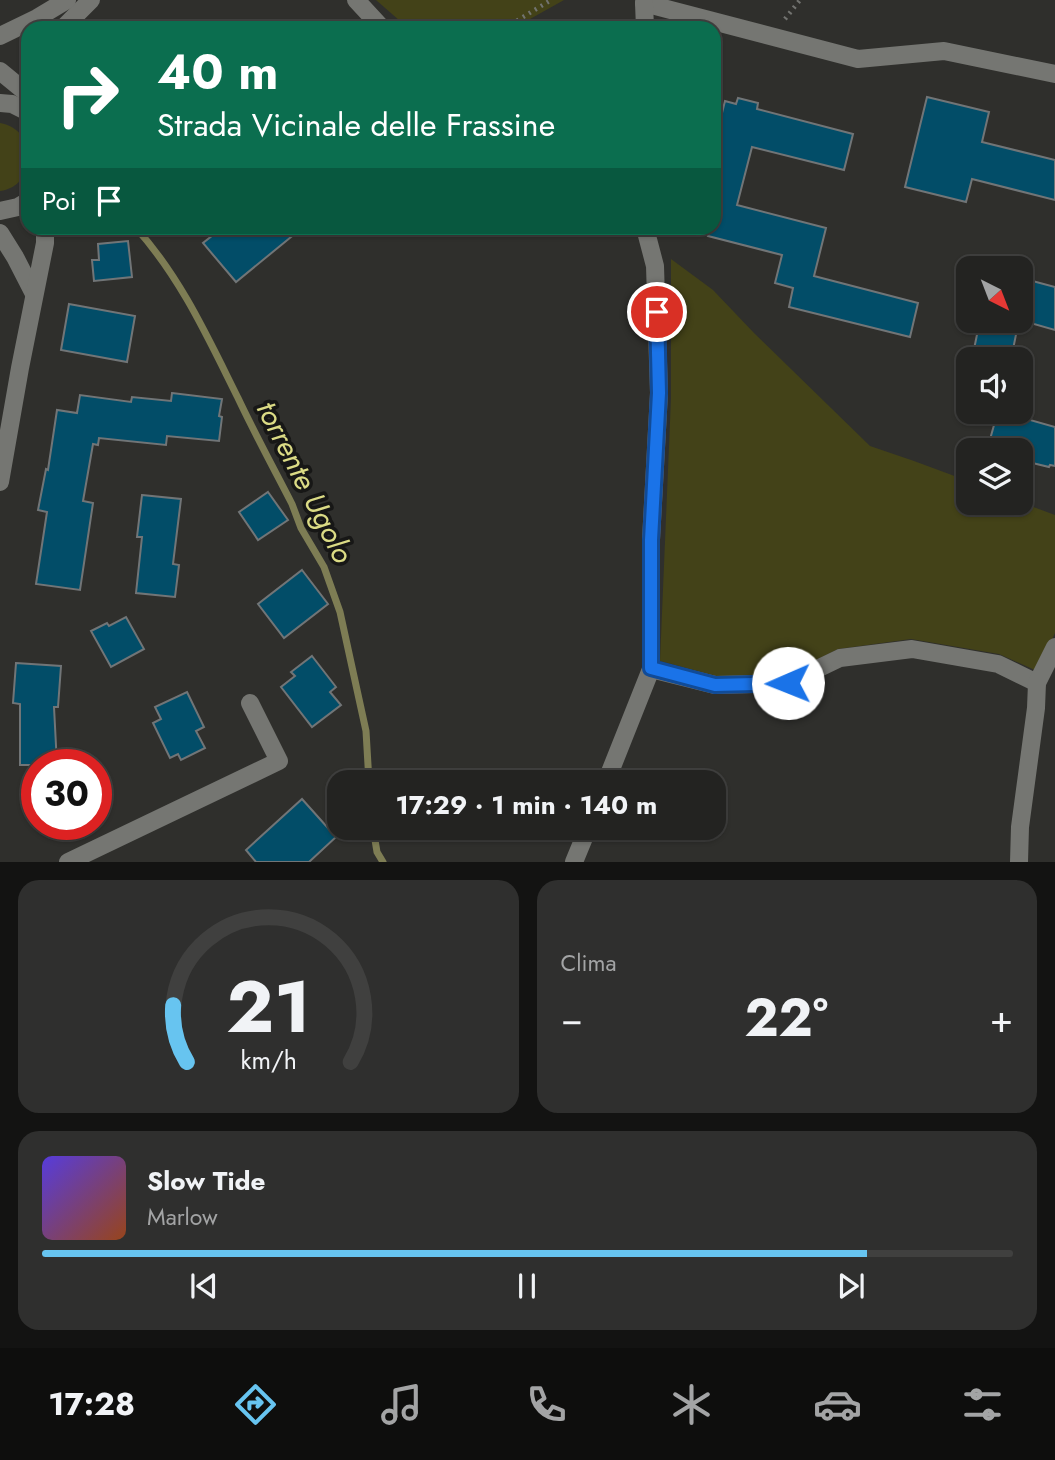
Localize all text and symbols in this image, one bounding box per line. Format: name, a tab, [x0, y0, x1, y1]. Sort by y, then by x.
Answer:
text: 40 m	[157, 37, 279, 107]
icon: right	[42, 49, 133, 140]
text: Strada Vicinale delle Frassine	[157, 102, 555, 148]
text: Poi	[42, 182, 76, 220]
icon: arrive	[90, 182, 128, 220]
north arrow	[956, 256, 1032, 332]
map controls	[956, 256, 1033, 515]
pin	[627, 282, 687, 342]
icon: arrive	[638, 293, 676, 331]
button: sound	[956, 347, 1033, 424]
water label: torrente Ugolo	[246, 393, 365, 570]
button: layers	[956, 438, 1033, 515]
position arrow	[751, 646, 825, 720]
speed limit sign: 30	[21, 749, 112, 840]
text: 17:29 · 1 min · 140 m	[396, 786, 657, 824]
text: Clima	[561, 946, 617, 980]
text: 21	[226, 955, 311, 1060]
text: 22°	[744, 980, 828, 1056]
text: −	[561, 991, 583, 1046]
text: +	[990, 991, 1013, 1046]
text: km/h	[240, 1042, 297, 1078]
text: Slow Tide	[147, 1162, 266, 1200]
text: Marlow	[147, 1200, 218, 1234]
icon: previous	[185, 1267, 223, 1305]
icon: pause	[508, 1267, 546, 1305]
icon: next	[832, 1267, 870, 1305]
icon: directions	[231, 1380, 280, 1429]
icon: music	[377, 1380, 426, 1429]
icon: phone	[522, 1380, 571, 1429]
icon: climate	[667, 1380, 716, 1429]
icon: car	[813, 1380, 862, 1429]
icon: filters	[958, 1380, 1007, 1429]
text: 17:28	[48, 1381, 135, 1427]

